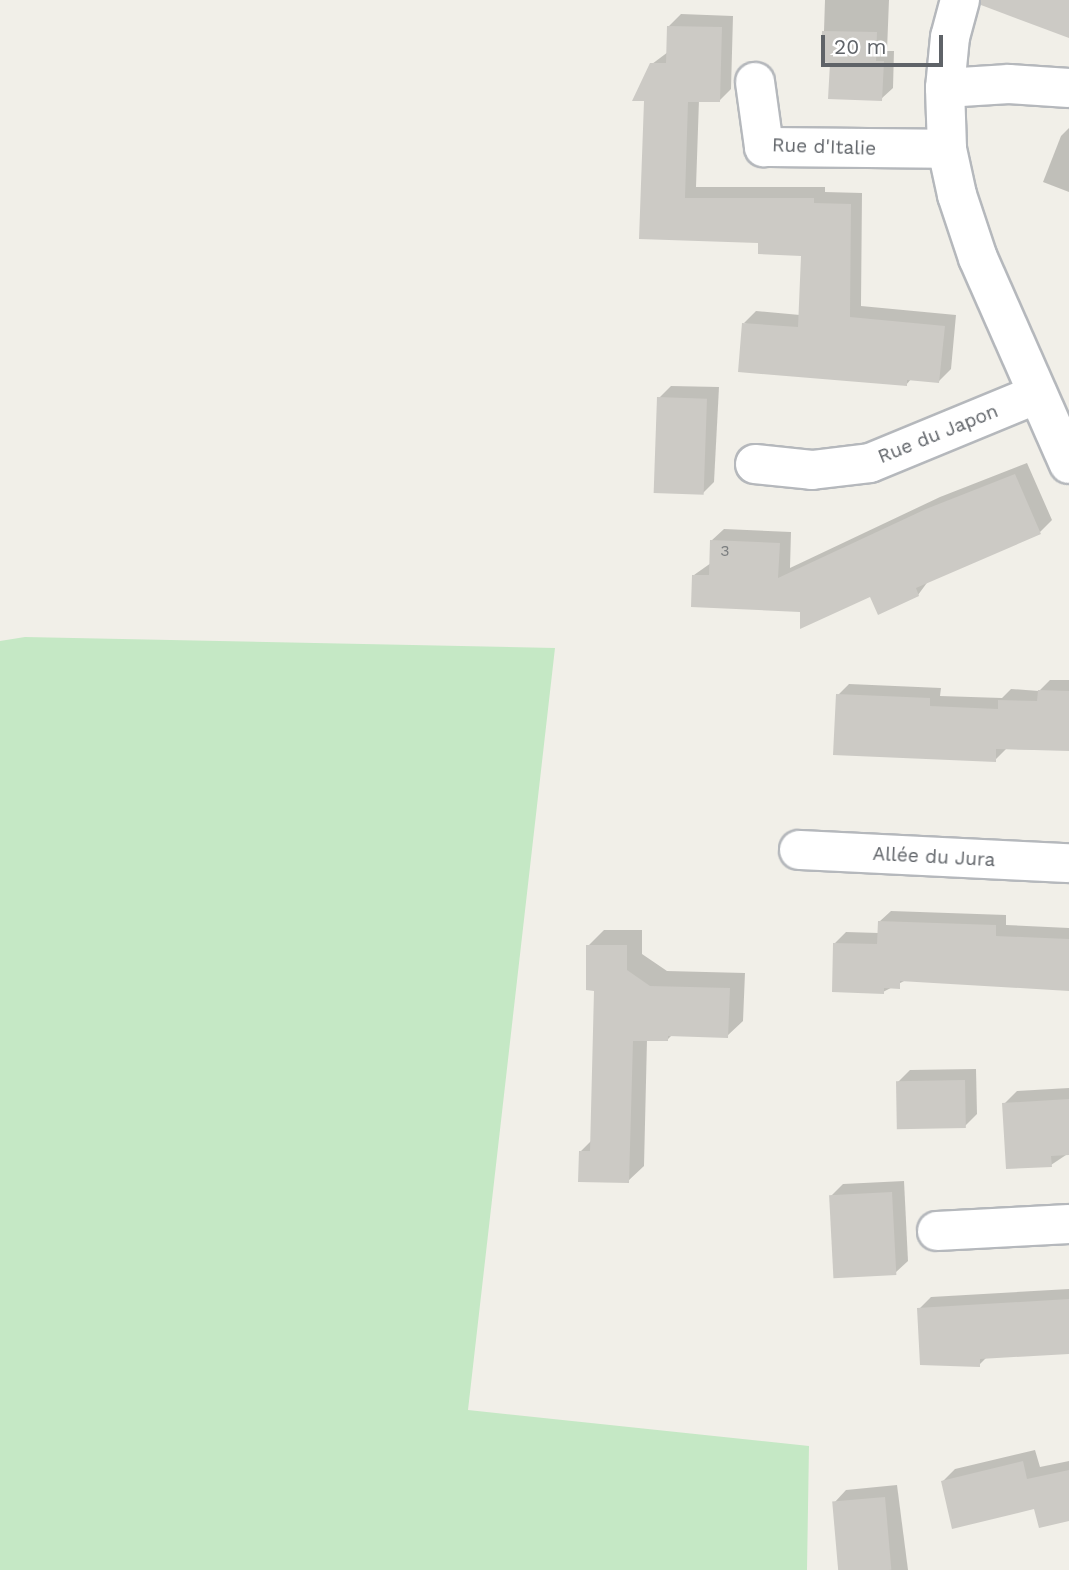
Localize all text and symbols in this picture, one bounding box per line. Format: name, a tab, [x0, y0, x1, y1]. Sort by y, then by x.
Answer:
scale bar	[824, 21, 946, 65]
text: 20 m	[834, 34, 886, 59]
street label: Rue d'Italie	[772, 134, 876, 160]
street label: Rue du Japon	[874, 399, 1002, 469]
house number: 3	[720, 541, 730, 561]
street label: Allée du Jura	[872, 842, 996, 872]

